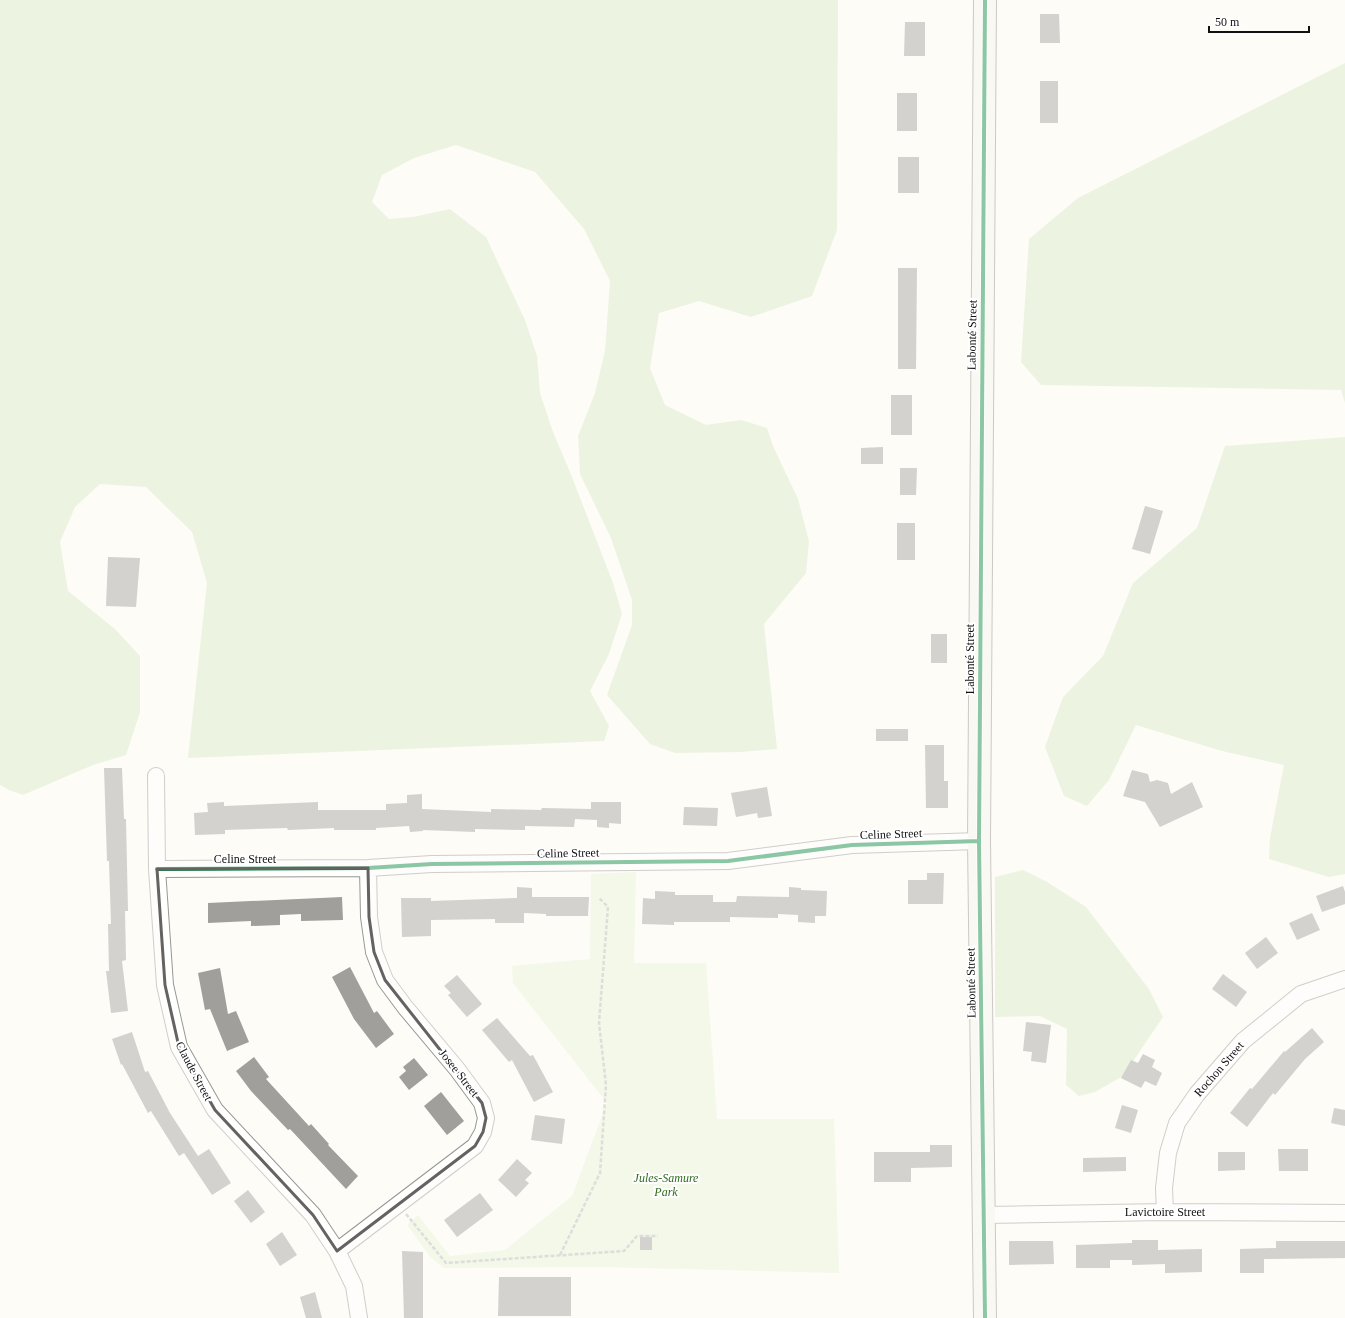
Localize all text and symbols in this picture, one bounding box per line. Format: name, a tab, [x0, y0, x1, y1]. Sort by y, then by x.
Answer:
scale bar	[1209, 8, 1309, 34]
text: 50 m	[1215, 15, 1240, 29]
street label: Labonté Street	[964, 299, 980, 370]
street label: Labonté Street	[963, 623, 977, 694]
street label: Celine Street	[860, 826, 923, 842]
street label: Celine Street	[537, 845, 600, 861]
street label: Celine Street	[214, 852, 277, 866]
street label: Labonté Street	[963, 947, 979, 1018]
street label: Rochon Street	[1191, 1038, 1247, 1099]
street label: Claude Street	[173, 1039, 216, 1104]
street label: Josee Street	[436, 1046, 482, 1100]
park label: Jules-Samure Park	[634, 1171, 699, 1199]
street label: Lavictoire Street	[1125, 1205, 1206, 1219]

